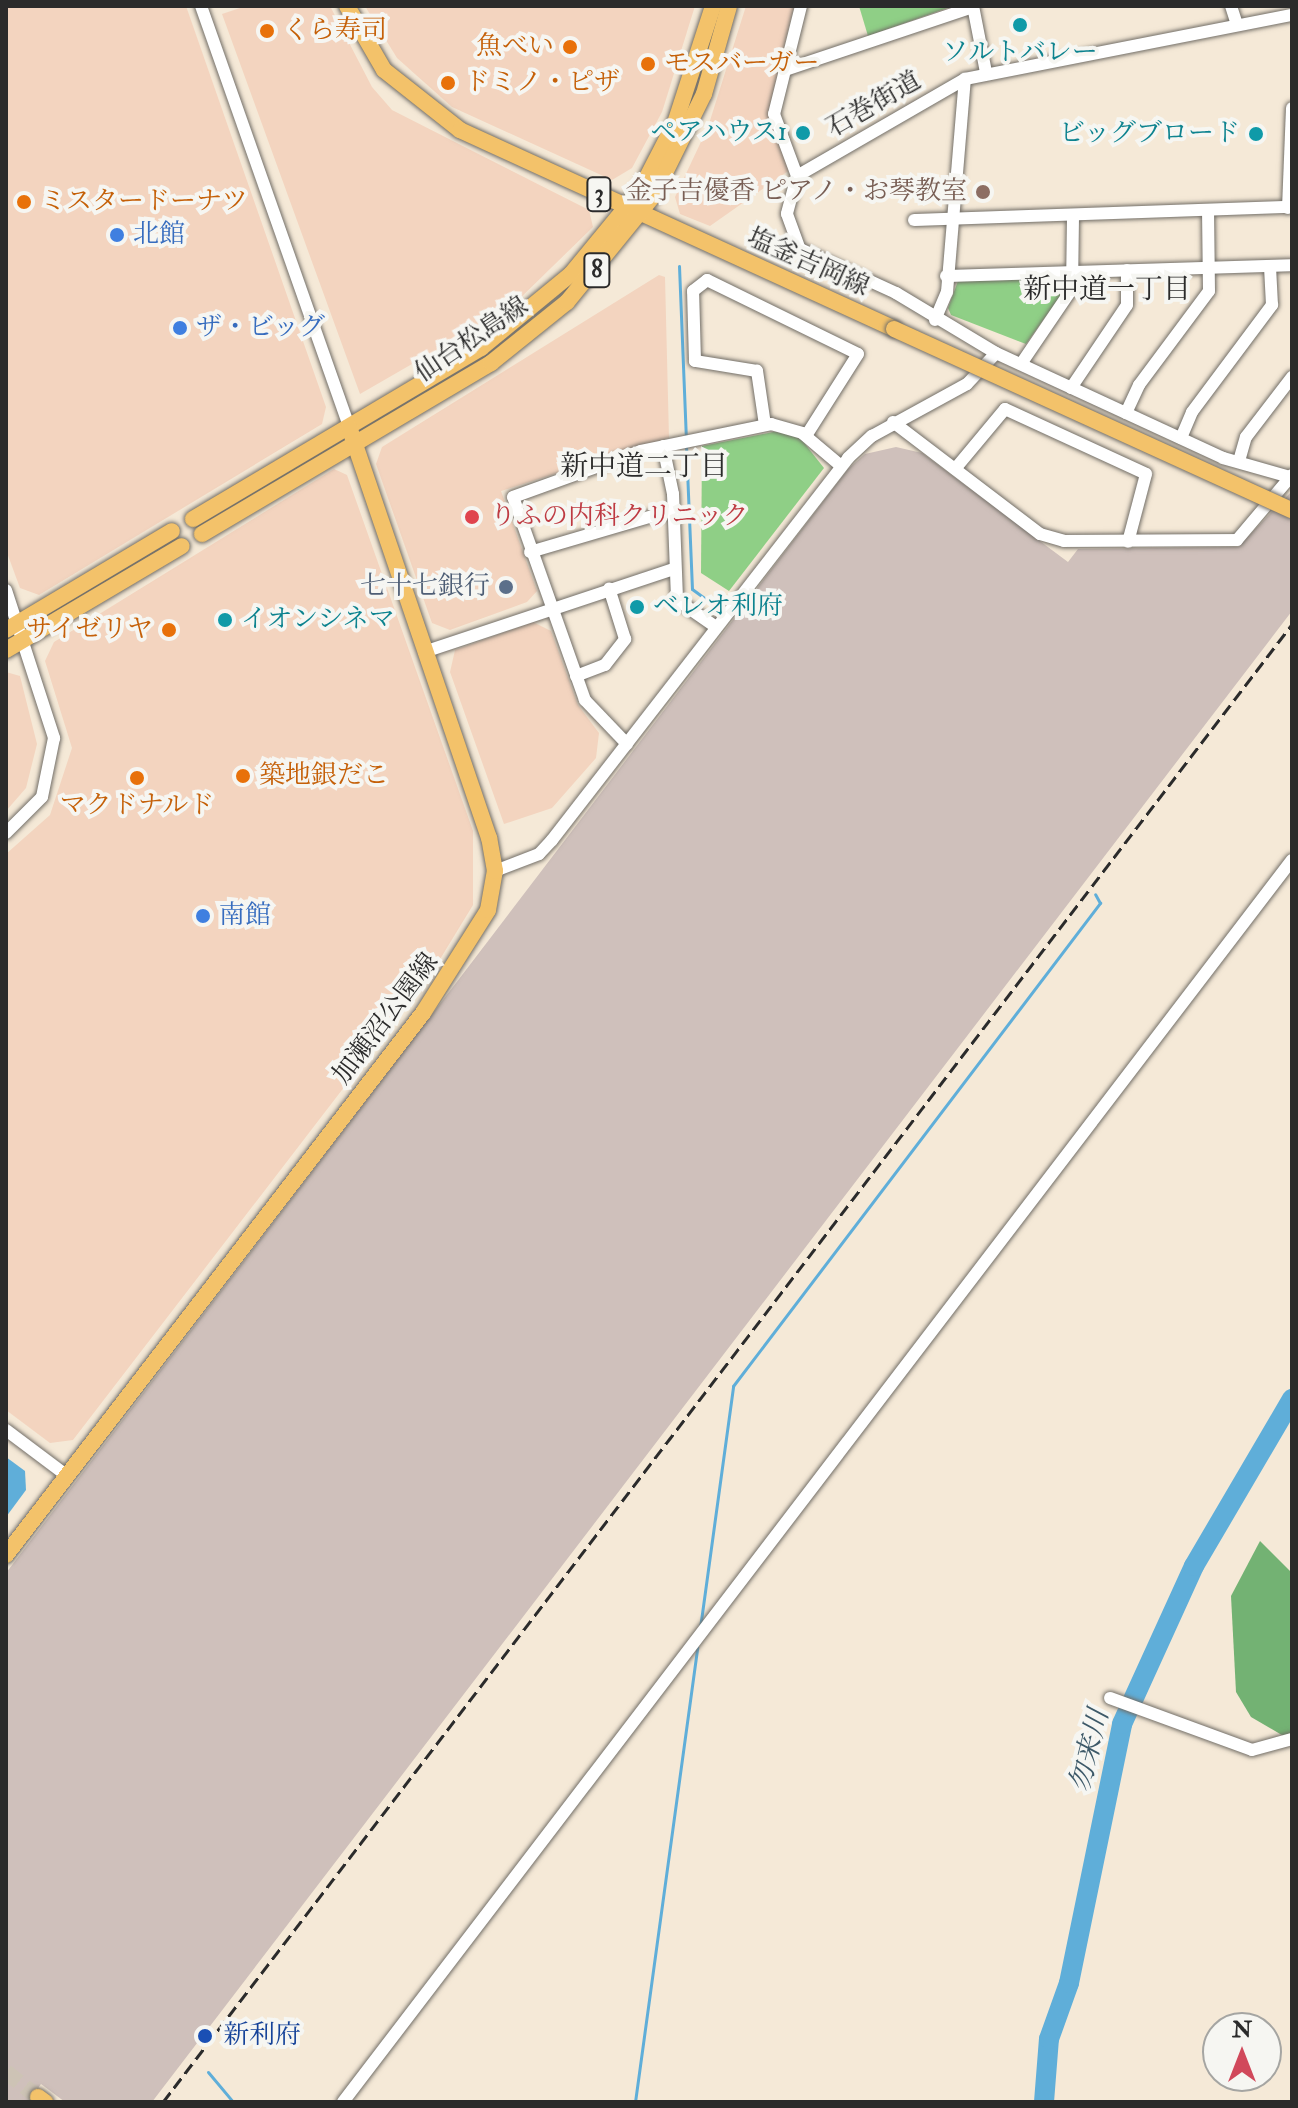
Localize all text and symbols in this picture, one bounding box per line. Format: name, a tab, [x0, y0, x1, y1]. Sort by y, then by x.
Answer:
place label: くら寿司	[283, 15, 387, 47]
marker: ソルトバレー	[1011, 16, 1029, 34]
marker: くら寿司	[258, 22, 276, 40]
place label: 魚べい	[476, 31, 554, 63]
place label: ソルトバレー	[942, 37, 1098, 69]
marker: 魚べい	[561, 38, 579, 56]
place label: モスバーガー	[664, 48, 820, 80]
marker: モスバーガー	[639, 55, 657, 73]
street label: 石巻街道	[821, 65, 927, 145]
place label: ドミノ・ピザ	[464, 67, 620, 99]
marker: ドミノ・ピザ	[439, 74, 457, 92]
place label: ペアハウス1	[648, 117, 787, 149]
place label: ビッグブロード	[1058, 118, 1240, 150]
marker: ペアハウス1	[794, 124, 812, 142]
marker: ビッグブロード	[1247, 125, 1265, 143]
road number: 3	[585, 174, 613, 214]
place label: 金子吉優香 ピアノ・お琴教室	[624, 176, 967, 208]
marker: 金子吉優香 ピアノ・お琴教室	[974, 183, 992, 201]
place label: ミスタードーナツ	[40, 186, 248, 218]
marker: ミスタードーナツ	[15, 193, 33, 211]
place label: 北館	[133, 219, 185, 251]
street label: 塩釜吉岡線	[742, 222, 874, 304]
marker: 北館	[108, 226, 126, 244]
road number: 8	[583, 250, 611, 290]
district label: 新中道一丁目	[1023, 273, 1191, 307]
street label: 仙台松島線	[409, 291, 535, 389]
place label: ザ・ビッグ	[196, 312, 326, 344]
marker: ザ・ビッグ	[171, 319, 189, 337]
district label: 新中道二丁目	[560, 450, 728, 484]
place label: りふの内科クリニック	[490, 501, 750, 533]
marker: りふの内科クリニック	[461, 506, 483, 528]
place label: 七十七銀行	[360, 571, 490, 603]
marker: 七十七銀行	[497, 578, 515, 596]
place label: ベレオ利府	[653, 591, 783, 623]
marker: ベレオ利府	[628, 598, 646, 616]
place label: イオンシネマ	[241, 604, 397, 636]
marker: イオンシネマ	[216, 611, 234, 629]
place label: サイゼリヤ	[23, 614, 153, 646]
marker: サイゼリヤ	[160, 621, 178, 639]
place label: 築地銀だこ	[259, 760, 389, 792]
marker: 築地銀だこ	[234, 767, 252, 785]
marker: マクドナルド	[128, 769, 146, 787]
place label: マクドナルド	[59, 790, 215, 822]
place label: 南館	[219, 900, 271, 932]
marker: 南館	[194, 907, 212, 925]
street label: 加瀬沼公園線	[327, 947, 445, 1091]
water label: 勿来川	[1064, 1706, 1116, 1796]
north arrow	[1202, 2012, 1282, 2092]
text: N	[1232, 2016, 1252, 2044]
place label: 新利府	[223, 2020, 301, 2052]
marker: 新利府	[194, 2025, 216, 2047]

